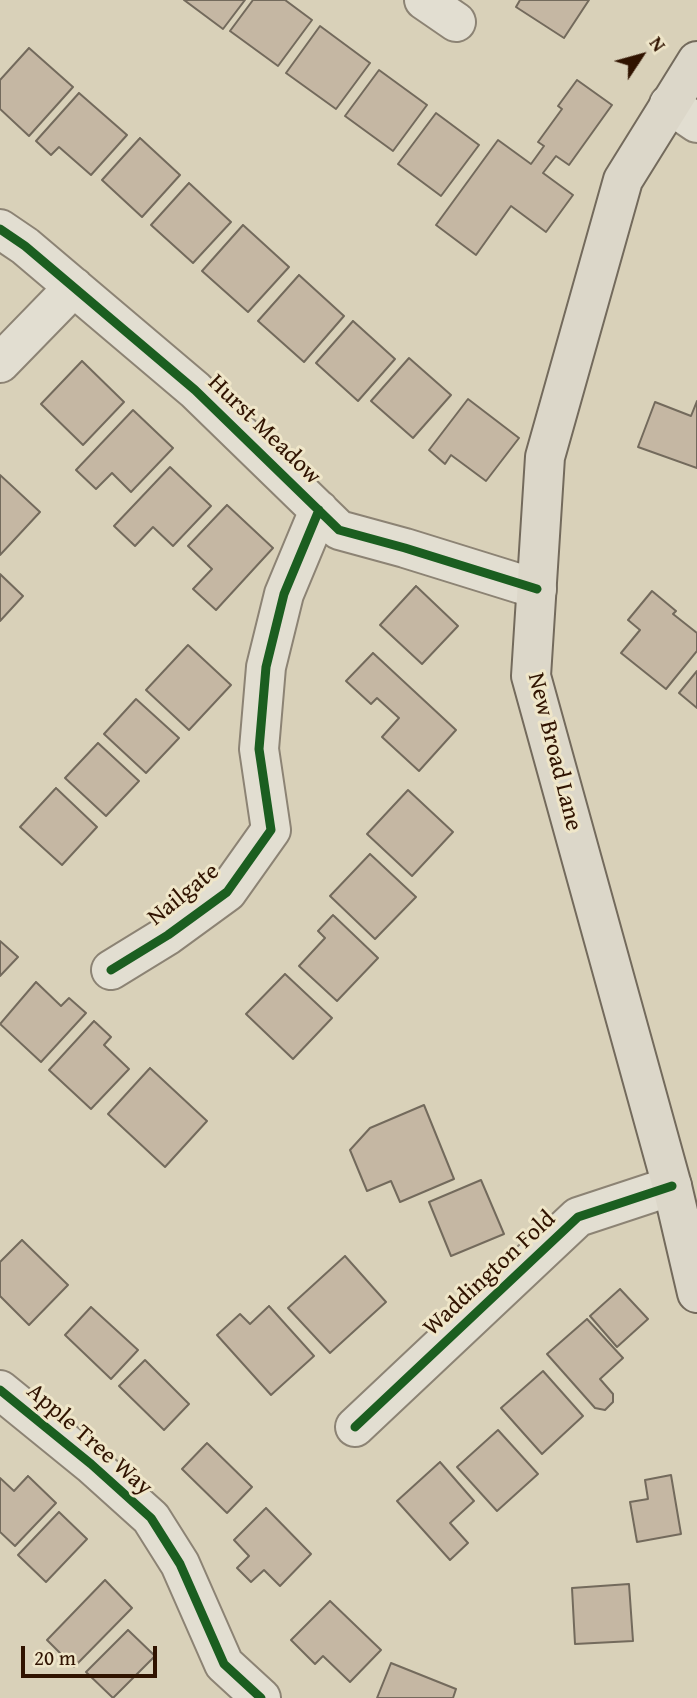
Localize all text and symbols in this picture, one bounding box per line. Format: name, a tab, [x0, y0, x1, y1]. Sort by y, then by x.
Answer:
north arrow	[606, 21, 676, 91]
text: N	[643, 30, 673, 57]
street label: Hurst Meadow	[201, 369, 327, 491]
street label: New Broad Lane	[520, 670, 588, 834]
street label: Nailgate	[142, 858, 226, 932]
street label: Waddington Fold	[418, 1205, 562, 1343]
street label: Apple Tree Way	[20, 1378, 158, 1502]
scale bar	[24, 1632, 161, 1676]
text: 20 m	[34, 1642, 76, 1673]

